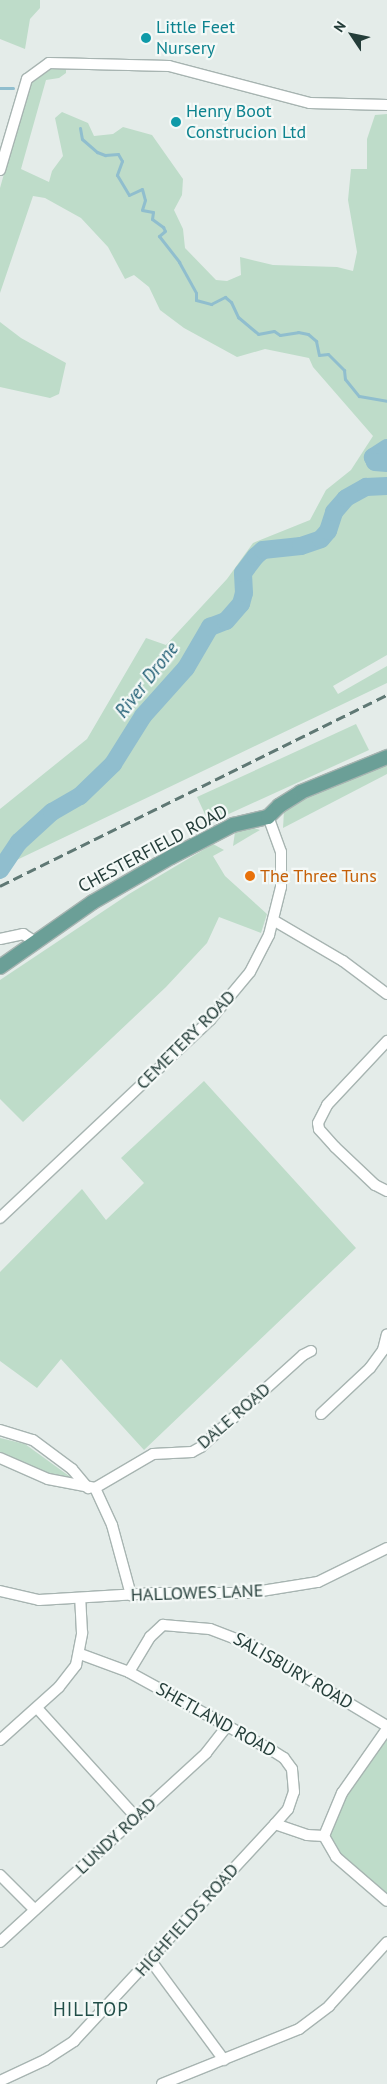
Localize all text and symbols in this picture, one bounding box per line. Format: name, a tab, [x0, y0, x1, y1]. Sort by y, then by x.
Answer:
north arrow	[327, 10, 377, 60]
place label: Little Feet Nursery	[156, 17, 235, 59]
text: N	[330, 18, 350, 35]
marker: Little Feet Nursery	[140, 32, 152, 44]
place label: Henry Boot Construcion Ltd	[186, 101, 306, 144]
marker: Henry Boot Construcion Ltd	[170, 116, 182, 128]
water label: River Drone	[110, 638, 184, 722]
street label: CHESTERFIELD ROAD	[75, 800, 231, 898]
place label: The Three Tuns	[260, 865, 378, 887]
marker: The Three Tuns	[244, 870, 256, 882]
street label: CEMETERY ROAD	[132, 986, 240, 1094]
street label: DALE ROAD	[193, 1378, 275, 1454]
street label: HALLOWES LANE	[130, 1580, 264, 1606]
street label: SALISBURY ROAD	[229, 1628, 357, 1714]
street label: SHETLAND ROAD	[152, 1678, 280, 1762]
street label: LUNDY ROAD	[71, 1793, 161, 1879]
street label: HIGHFIELDS ROAD	[131, 1859, 243, 1981]
district label: HILLTOP	[52, 1999, 130, 2021]

